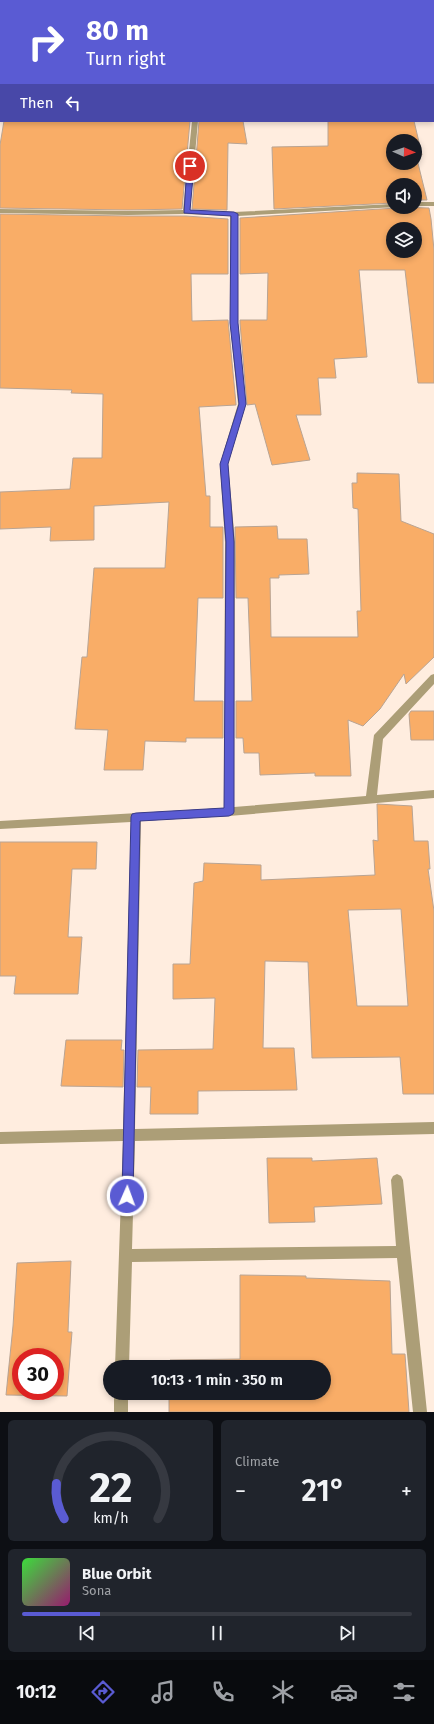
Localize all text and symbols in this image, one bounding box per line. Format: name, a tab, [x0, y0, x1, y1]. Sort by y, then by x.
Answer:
text: 80 m	[86, 14, 149, 47]
icon: right	[20, 16, 72, 68]
text: Turn right	[86, 48, 166, 70]
icon: left	[62, 92, 84, 114]
text: Then	[20, 94, 54, 112]
north arrow	[386, 134, 422, 170]
map controls	[386, 134, 422, 258]
pin	[173, 149, 207, 183]
icon: arrive	[179, 155, 201, 177]
button: sound	[386, 178, 422, 214]
button: layers	[386, 222, 422, 258]
position arrow	[106, 1175, 148, 1217]
speed limit sign: 30	[12, 1348, 64, 1400]
text: 10:13 · 1 min · 350 m	[151, 1371, 283, 1389]
text: Climate	[235, 1454, 279, 1469]
text: 22	[89, 1462, 132, 1512]
text: 21°	[302, 1473, 346, 1509]
text: −	[235, 1478, 246, 1505]
text: +	[401, 1478, 412, 1505]
text: km/h	[93, 1509, 128, 1526]
text: Blue Orbit	[82, 1565, 151, 1583]
text: Sona	[82, 1583, 111, 1598]
icon: previous	[76, 1622, 98, 1644]
icon: pause	[206, 1622, 228, 1644]
icon: next	[336, 1622, 358, 1644]
icon: directions	[89, 1678, 117, 1706]
icon: music	[149, 1678, 177, 1706]
icon: phone	[209, 1678, 237, 1706]
icon: climate	[269, 1678, 297, 1706]
icon: car	[330, 1678, 358, 1706]
icon: filters	[390, 1678, 418, 1706]
text: 10:12	[16, 1681, 56, 1703]

